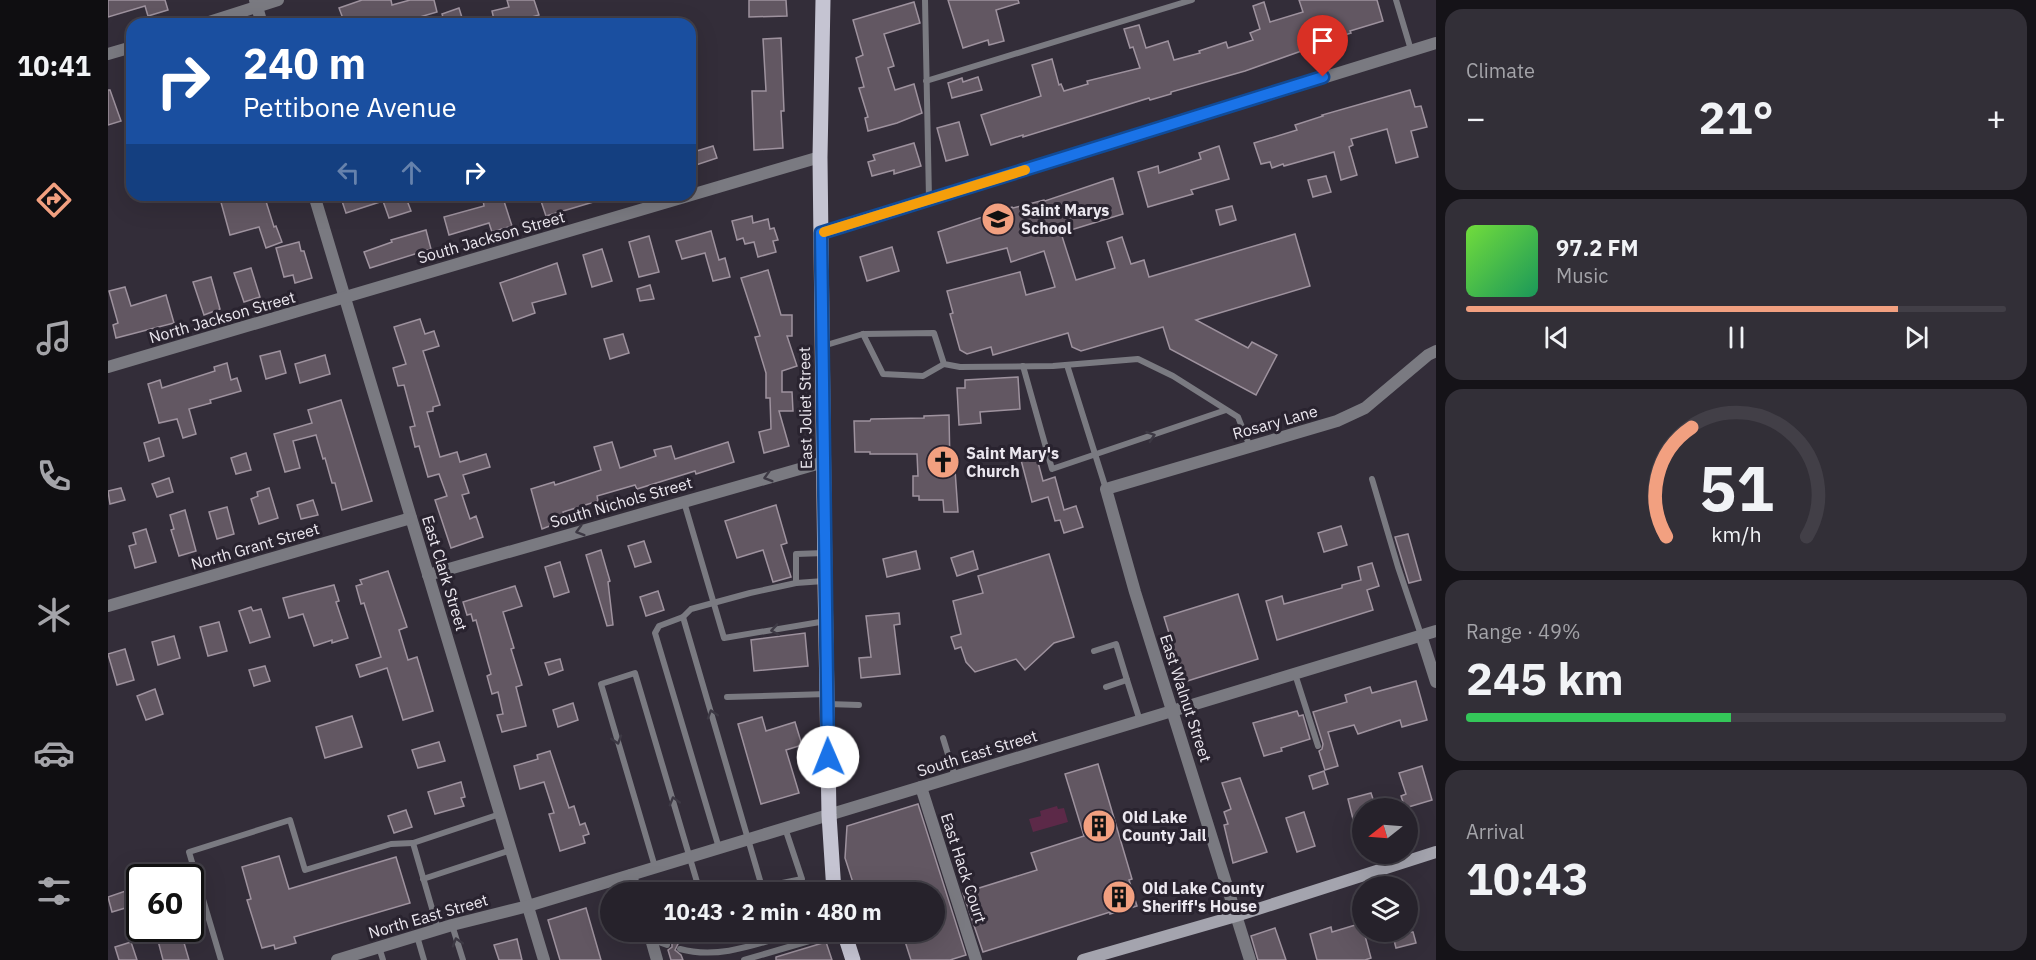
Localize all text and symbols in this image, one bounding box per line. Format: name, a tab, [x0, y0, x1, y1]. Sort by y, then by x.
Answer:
pin	[1297, 15, 1348, 77]
icon: arrive	[1306, 24, 1339, 57]
text: 240 m	[243, 36, 366, 91]
icon: right	[144, 42, 222, 120]
text: 10:41	[17, 48, 91, 83]
text: Climate	[1466, 57, 1535, 84]
text: 21°	[1698, 88, 1774, 146]
text: Pettibone Avenue	[243, 89, 457, 124]
text: −	[1466, 96, 1486, 139]
text: +	[1986, 96, 2006, 139]
icon: left	[332, 156, 365, 189]
icon: ahead	[395, 156, 428, 189]
icon: right	[458, 156, 491, 189]
icon: directions	[33, 179, 75, 221]
place label: Saint Marys School	[1021, 200, 1109, 238]
school or university icon: Saint Marys School	[980, 201, 1016, 237]
street label: South Jackson Street	[415, 206, 567, 268]
text: 97.2 FM	[1556, 233, 1639, 262]
text: Music	[1556, 262, 1608, 289]
street label: North Jackson Street	[147, 287, 297, 347]
icon: music	[33, 317, 75, 359]
icon: previous	[1540, 321, 1573, 354]
icon: pause	[1720, 321, 1753, 354]
icon: next	[1900, 321, 1933, 354]
street label: East Joliet Street	[794, 347, 816, 469]
street label: Rosary Lane	[1230, 400, 1320, 444]
one-way arrow	[1145, 431, 1156, 444]
place label: Saint Mary's Church	[966, 443, 1059, 481]
church icon: Saint Mary's Church	[925, 444, 961, 480]
text: 51	[1699, 447, 1773, 528]
icon: phone	[33, 455, 75, 497]
one-way arrow	[763, 470, 773, 483]
street label: South Nichols Street	[548, 472, 694, 532]
street label: East Clark Street	[418, 513, 472, 633]
street label: North Grant Street	[189, 518, 321, 574]
text: km/h	[1711, 520, 1761, 548]
one-way arrow	[575, 524, 586, 536]
icon: climate	[33, 594, 75, 636]
text: Range · 49%	[1466, 618, 1581, 645]
one-way arrow	[770, 623, 780, 635]
street label: East Walnut Street	[1156, 631, 1216, 765]
text: 245 km	[1466, 649, 1624, 707]
one-way arrow	[707, 709, 719, 720]
position arrow	[796, 725, 860, 789]
street label: South East Street	[914, 725, 1040, 781]
icon: car	[33, 732, 75, 774]
one-way arrow	[610, 734, 622, 745]
one-way arrow	[669, 797, 681, 807]
north arrow	[1352, 798, 1418, 864]
map controls	[1352, 798, 1418, 942]
place label: Old Lake County Jail	[1122, 807, 1207, 845]
building icon: Old Lake County Jail	[1081, 808, 1117, 844]
street label: East Hack Court	[937, 810, 991, 926]
text: Arrival	[1466, 818, 1524, 845]
text: 10:43	[1466, 849, 1589, 907]
speed limit sign: 60	[126, 864, 204, 942]
icon: filters	[33, 870, 75, 912]
button: layers	[1352, 876, 1418, 942]
place label: Old Lake County Sheriff's House	[1142, 878, 1265, 916]
building icon: Old Lake County Sheriff's House	[1101, 879, 1137, 915]
street label: North East Street	[366, 889, 490, 943]
text: 10:43 · 2 min · 480 m	[663, 897, 882, 926]
one-way arrow	[452, 937, 465, 948]

